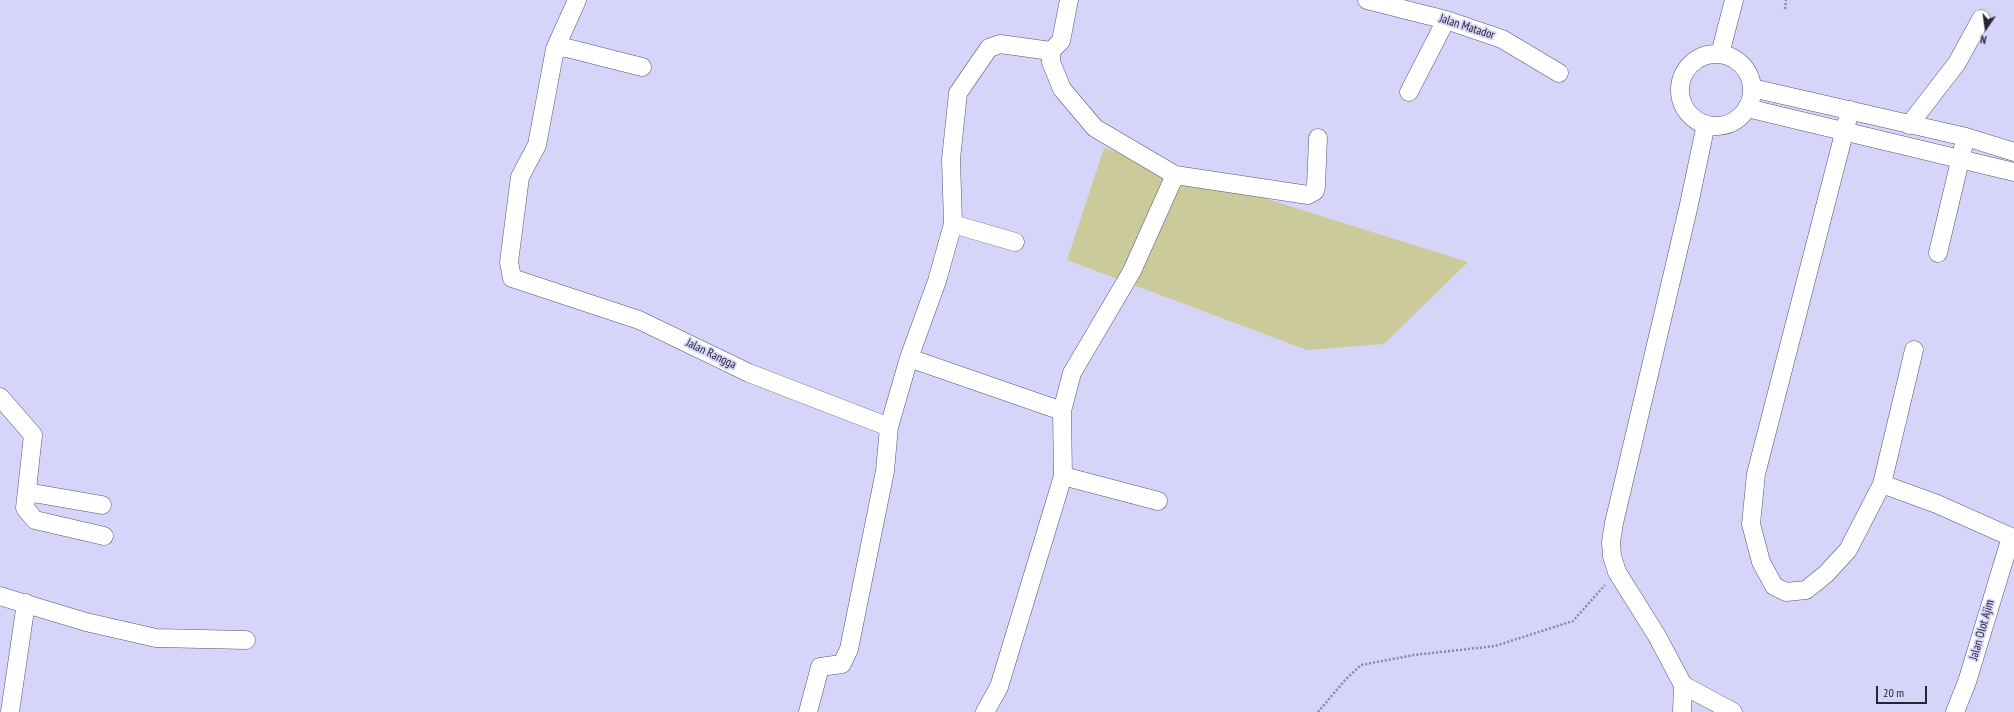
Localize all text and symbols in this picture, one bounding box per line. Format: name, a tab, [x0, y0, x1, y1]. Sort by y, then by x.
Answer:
north arrow	[1966, 8, 2006, 48]
street label: Jalan Matador	[1438, 11, 1496, 43]
text: N	[1979, 32, 1988, 47]
street label: Jalan Rangga	[684, 336, 738, 372]
street label: Jalan Olot Ajim	[1967, 598, 1997, 662]
scale bar	[1878, 678, 1929, 704]
text: 20 m	[1883, 685, 1904, 700]

